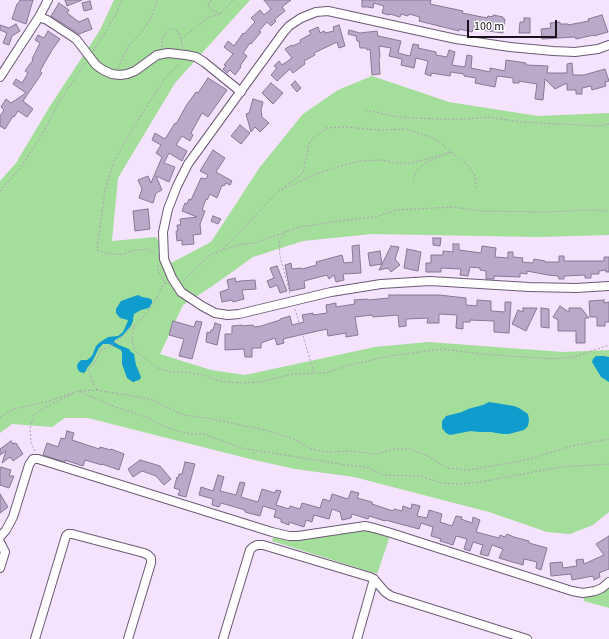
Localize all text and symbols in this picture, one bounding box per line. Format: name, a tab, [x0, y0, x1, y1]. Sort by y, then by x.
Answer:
scale bar	[469, 12, 559, 38]
text: 100 m	[474, 18, 504, 35]

